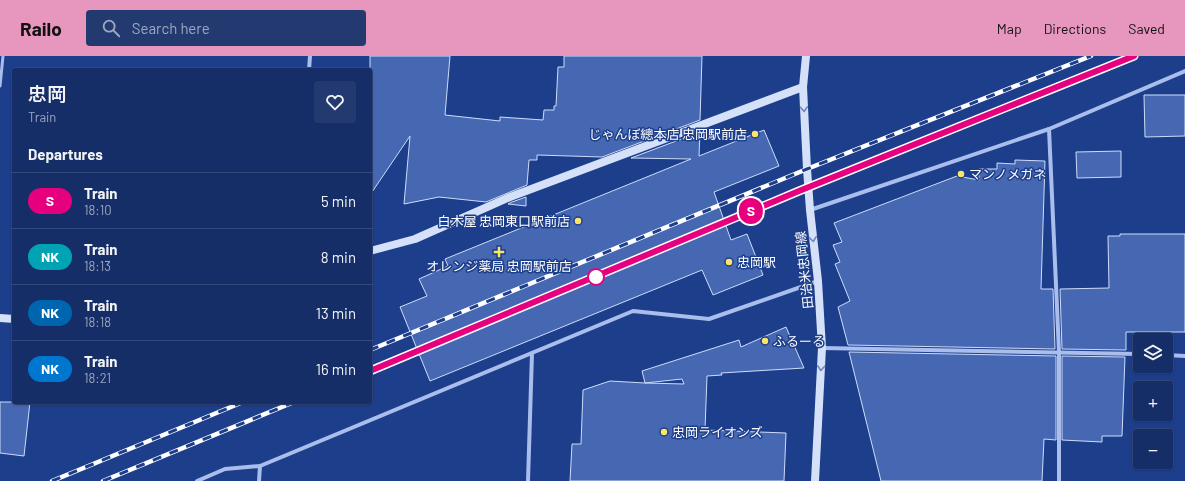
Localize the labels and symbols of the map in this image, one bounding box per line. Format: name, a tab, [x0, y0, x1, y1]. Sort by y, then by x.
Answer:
one-way arrow	[800, 106, 809, 112]
place label: じゃんぼ總本店 忠岡駅前店	[588, 126, 747, 142]
marker: じゃんぼ總本店 忠岡駅前店	[750, 129, 760, 139]
place label: マンノメガネ	[969, 166, 1046, 182]
marker: マンノメガネ	[956, 169, 966, 179]
line badge: S	[738, 198, 764, 224]
place label: 白木屋 忠岡東口駅前店	[437, 213, 570, 229]
marker: 白木屋 忠岡東口駅前店	[573, 216, 583, 226]
street label: 田治米忠岡線	[792, 230, 816, 310]
one-way arrow	[808, 235, 817, 242]
marker: オレンジ薬局 忠岡駅前店	[494, 247, 504, 257]
place label: 忠岡駅	[737, 254, 776, 270]
marker: 忠岡駅	[724, 257, 734, 267]
place label: オレンジ薬局 忠岡駅前店	[426, 258, 572, 274]
unlabelled marker	[587, 268, 605, 286]
place label: ふるーる	[773, 333, 825, 349]
marker: ふるーる	[760, 336, 770, 346]
one-way arrow	[817, 365, 825, 371]
place label: 忠岡ライオンズ	[672, 424, 763, 440]
marker: 忠岡ライオンズ	[659, 427, 669, 437]

